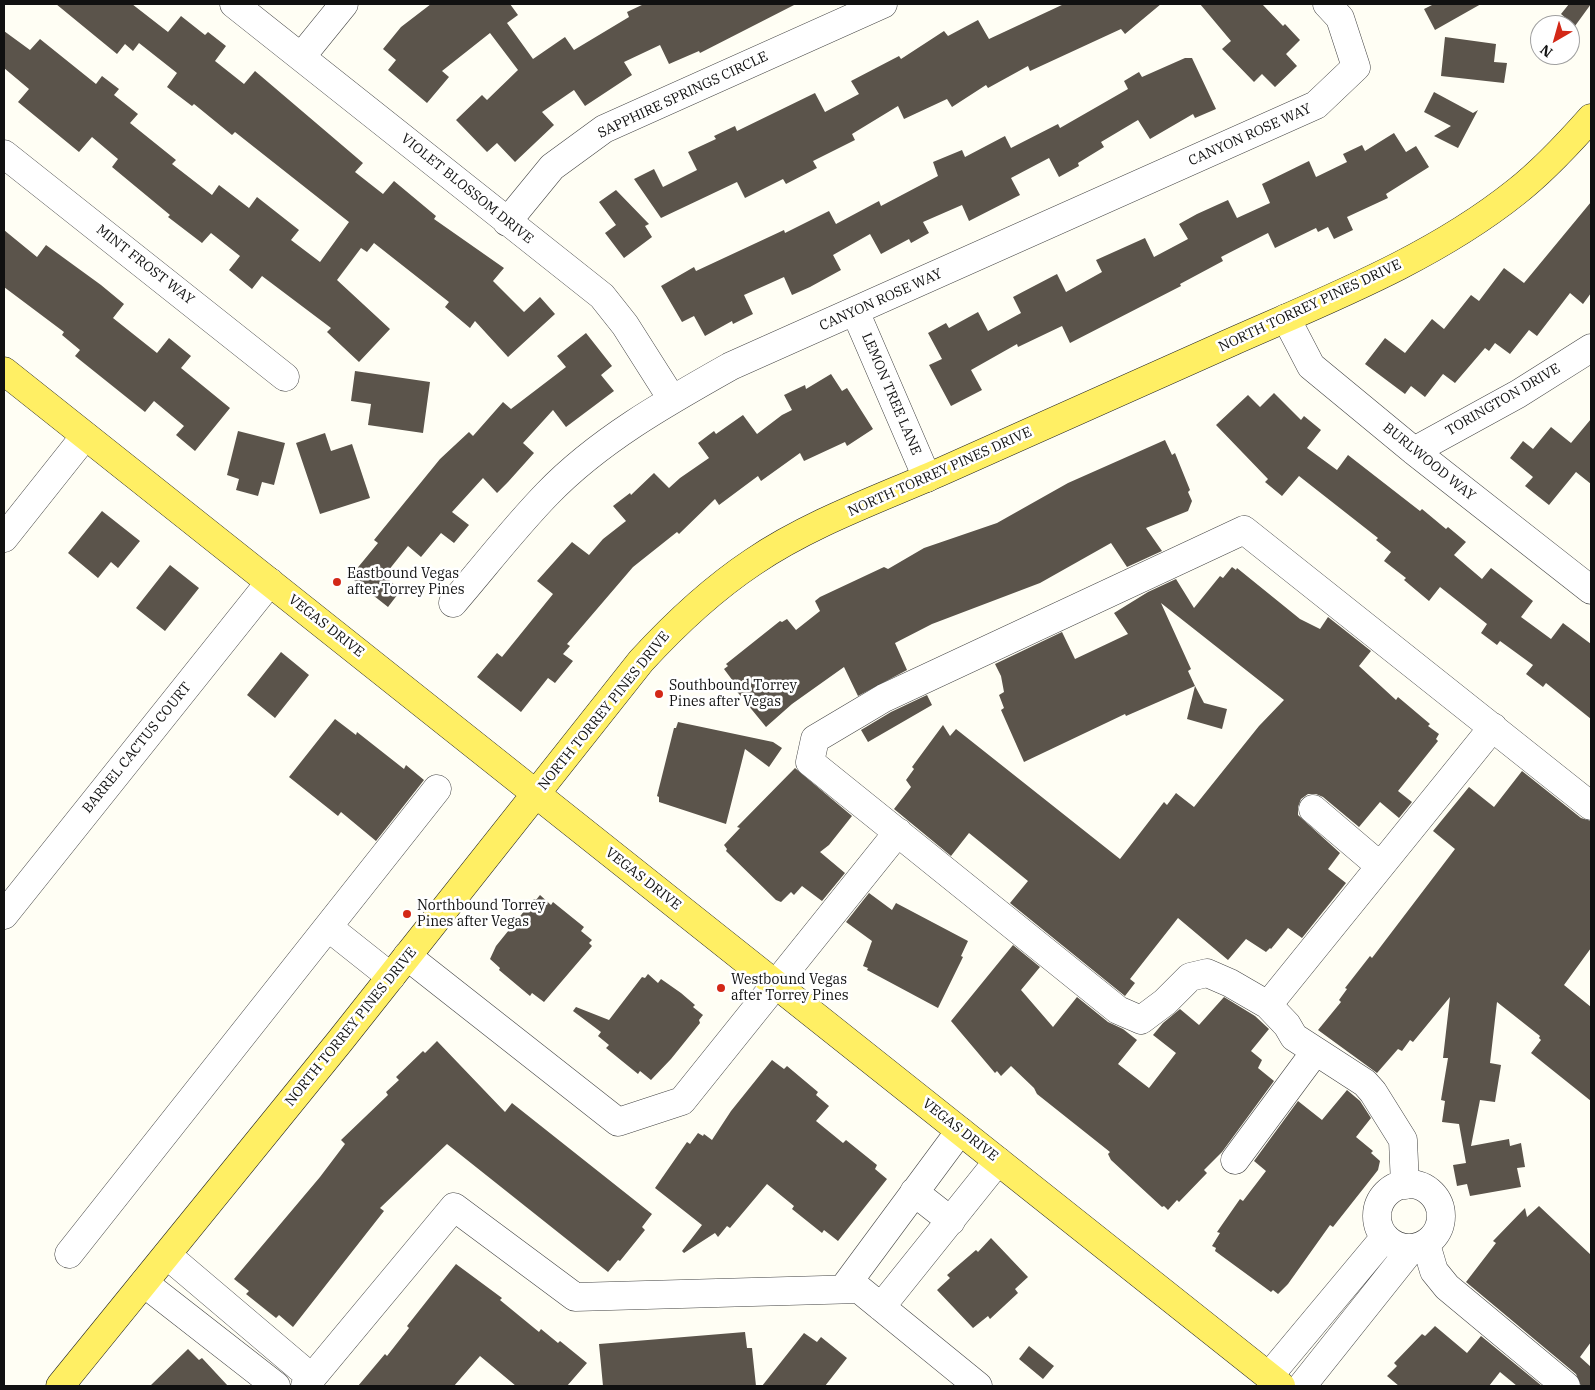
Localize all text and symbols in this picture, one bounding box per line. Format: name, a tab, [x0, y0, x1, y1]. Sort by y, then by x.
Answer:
north arrow	[1530, 15, 1580, 65]
text: N	[1536, 41, 1556, 62]
street label: SAPPHIRE SPRINGS CIRCLE	[595, 48, 771, 142]
street label: CANYON ROSE WAY	[1186, 100, 1314, 170]
street label: VIOLET BLOSSOM DRIVE	[397, 130, 537, 248]
street label: MINT FROST WAY	[93, 222, 197, 308]
street label: NORTH TORREY PINES DRIVE	[1216, 256, 1404, 356]
street label: CANYON ROSE WAY	[817, 265, 945, 335]
street label: LEMON TREE LANE	[858, 330, 924, 458]
street label: TORINGTON DRIVE	[1443, 360, 1563, 440]
street label: BURLWOOD WAY	[1379, 420, 1479, 504]
street label: NORTH TORREY PINES DRIVE	[846, 424, 1034, 520]
place label: Eastbound Vegas after Torrey Pines	[347, 566, 465, 598]
marker: Eastbound Vegas after Torrey Pines	[331, 576, 343, 588]
street label: VEGAS DRIVE	[285, 591, 367, 661]
street label: NORTH TORREY PINES DRIVE	[535, 628, 673, 794]
place label: Southbound Torrey Pines after Vegas	[669, 678, 797, 710]
street label: BARREL CACTUS COURT	[79, 679, 195, 817]
marker: Southbound Torrey Pines after Vegas	[653, 688, 665, 700]
street label: VEGAS DRIVE	[602, 844, 684, 914]
place label: Northbound Torrey Pines after Vegas	[417, 898, 545, 930]
marker: Northbound Torrey Pines after Vegas	[401, 908, 413, 920]
street label: NORTH TORREY PINES DRIVE	[282, 944, 420, 1110]
place label: Westbound Vegas after Torrey Pines	[731, 972, 849, 1004]
marker: Westbound Vegas after Torrey Pines	[715, 982, 727, 994]
street label: VEGAS DRIVE	[919, 1095, 1001, 1165]

